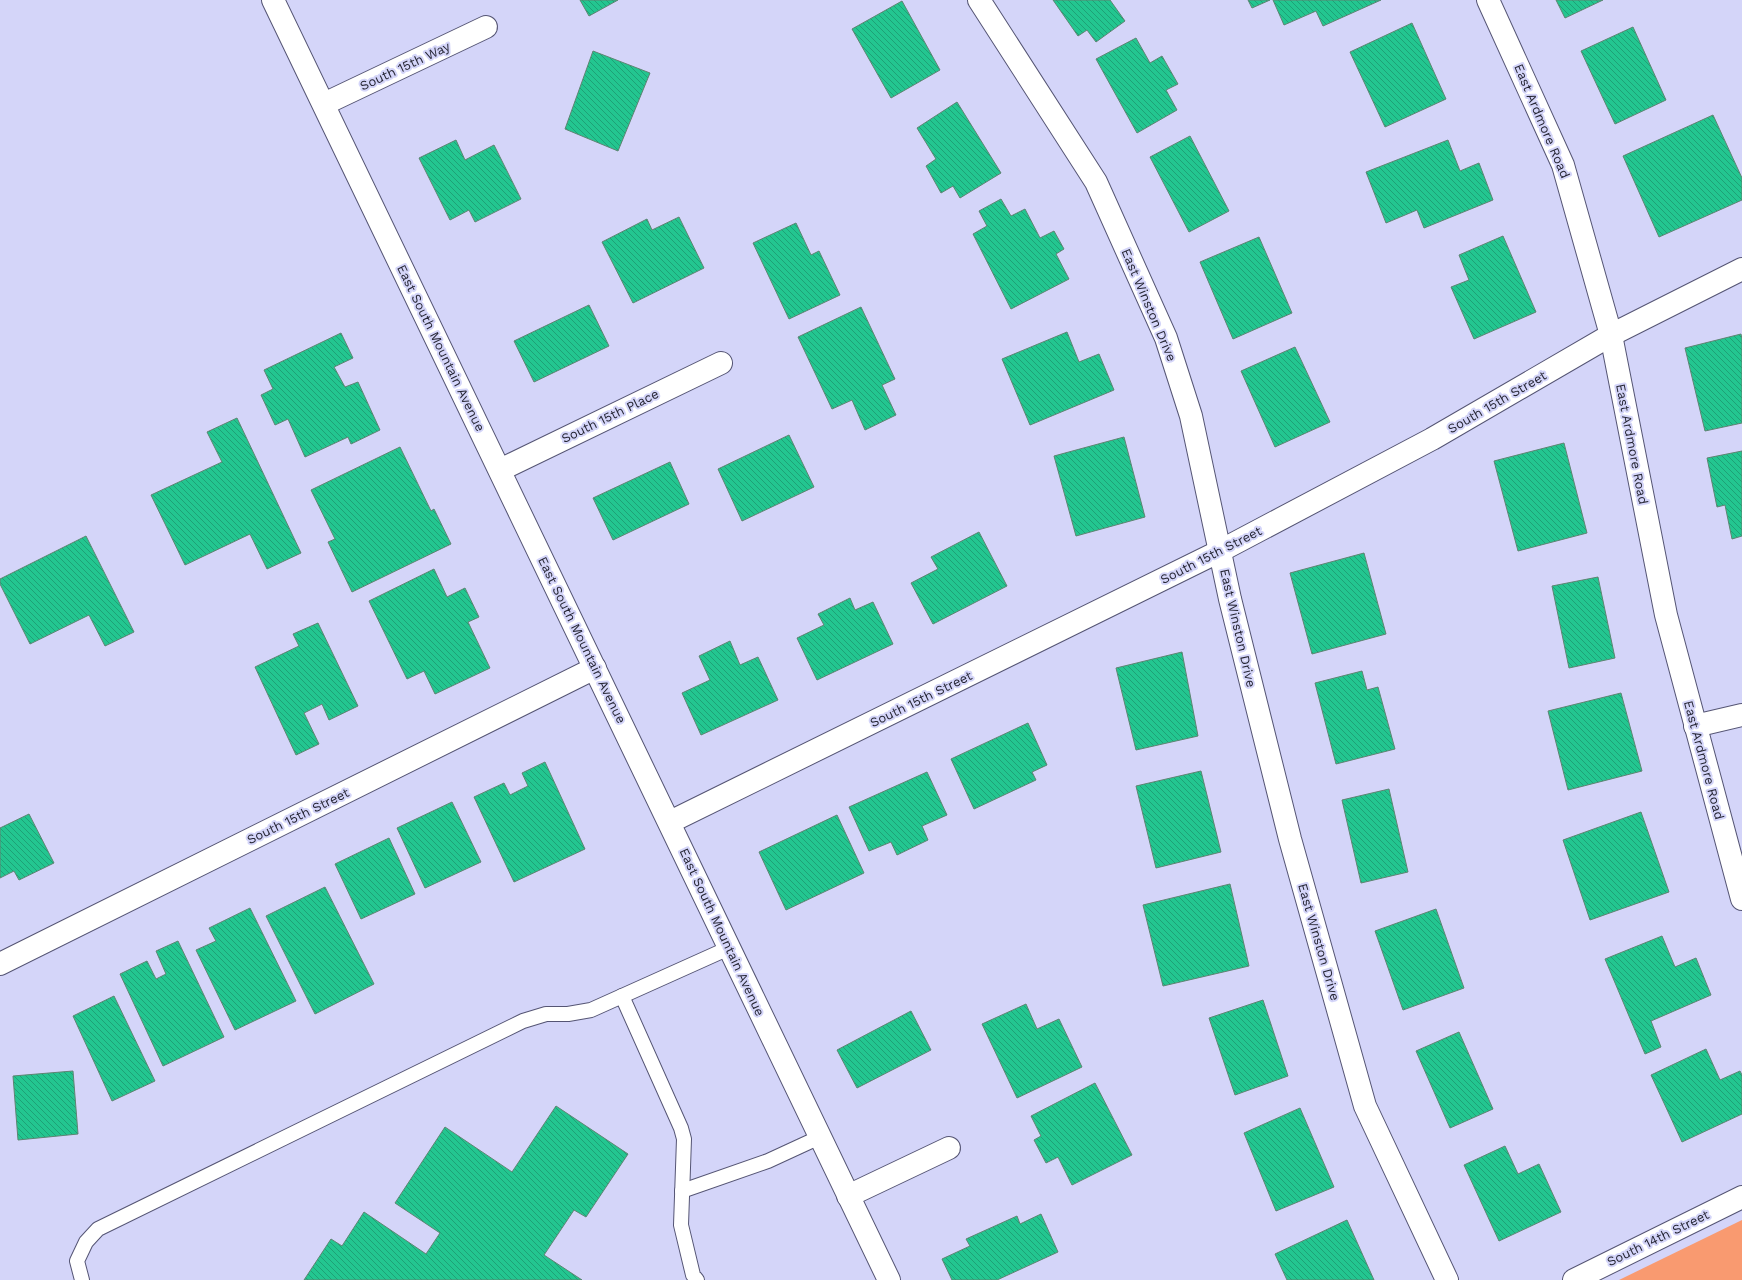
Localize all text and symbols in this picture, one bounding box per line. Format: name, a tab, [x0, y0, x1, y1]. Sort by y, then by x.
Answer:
street label: South 15th Way	[358, 38, 453, 93]
street label: East Ardmore Road	[1511, 62, 1573, 180]
street label: East Winston Drive	[1118, 246, 1180, 364]
street label: East South Mountain Avenue	[394, 262, 488, 434]
street label: South 15th Street	[1445, 367, 1550, 436]
street label: East Ardmore Road	[1613, 382, 1651, 506]
street label: South 15th Place	[559, 386, 661, 446]
street label: South 15th Street	[1158, 523, 1265, 587]
street label: East South Mountain Avenue	[535, 554, 629, 726]
street label: East Winston Drive	[1217, 567, 1259, 689]
street label: South 15th Street	[868, 668, 975, 730]
street label: East Ardmore Road	[1681, 699, 1727, 821]
street label: South 15th Street	[245, 785, 352, 847]
street label: East South Mountain Avenue	[676, 846, 768, 1018]
street label: East Winston Drive	[1295, 882, 1343, 1002]
street label: South 14th Street	[1604, 1206, 1712, 1269]

